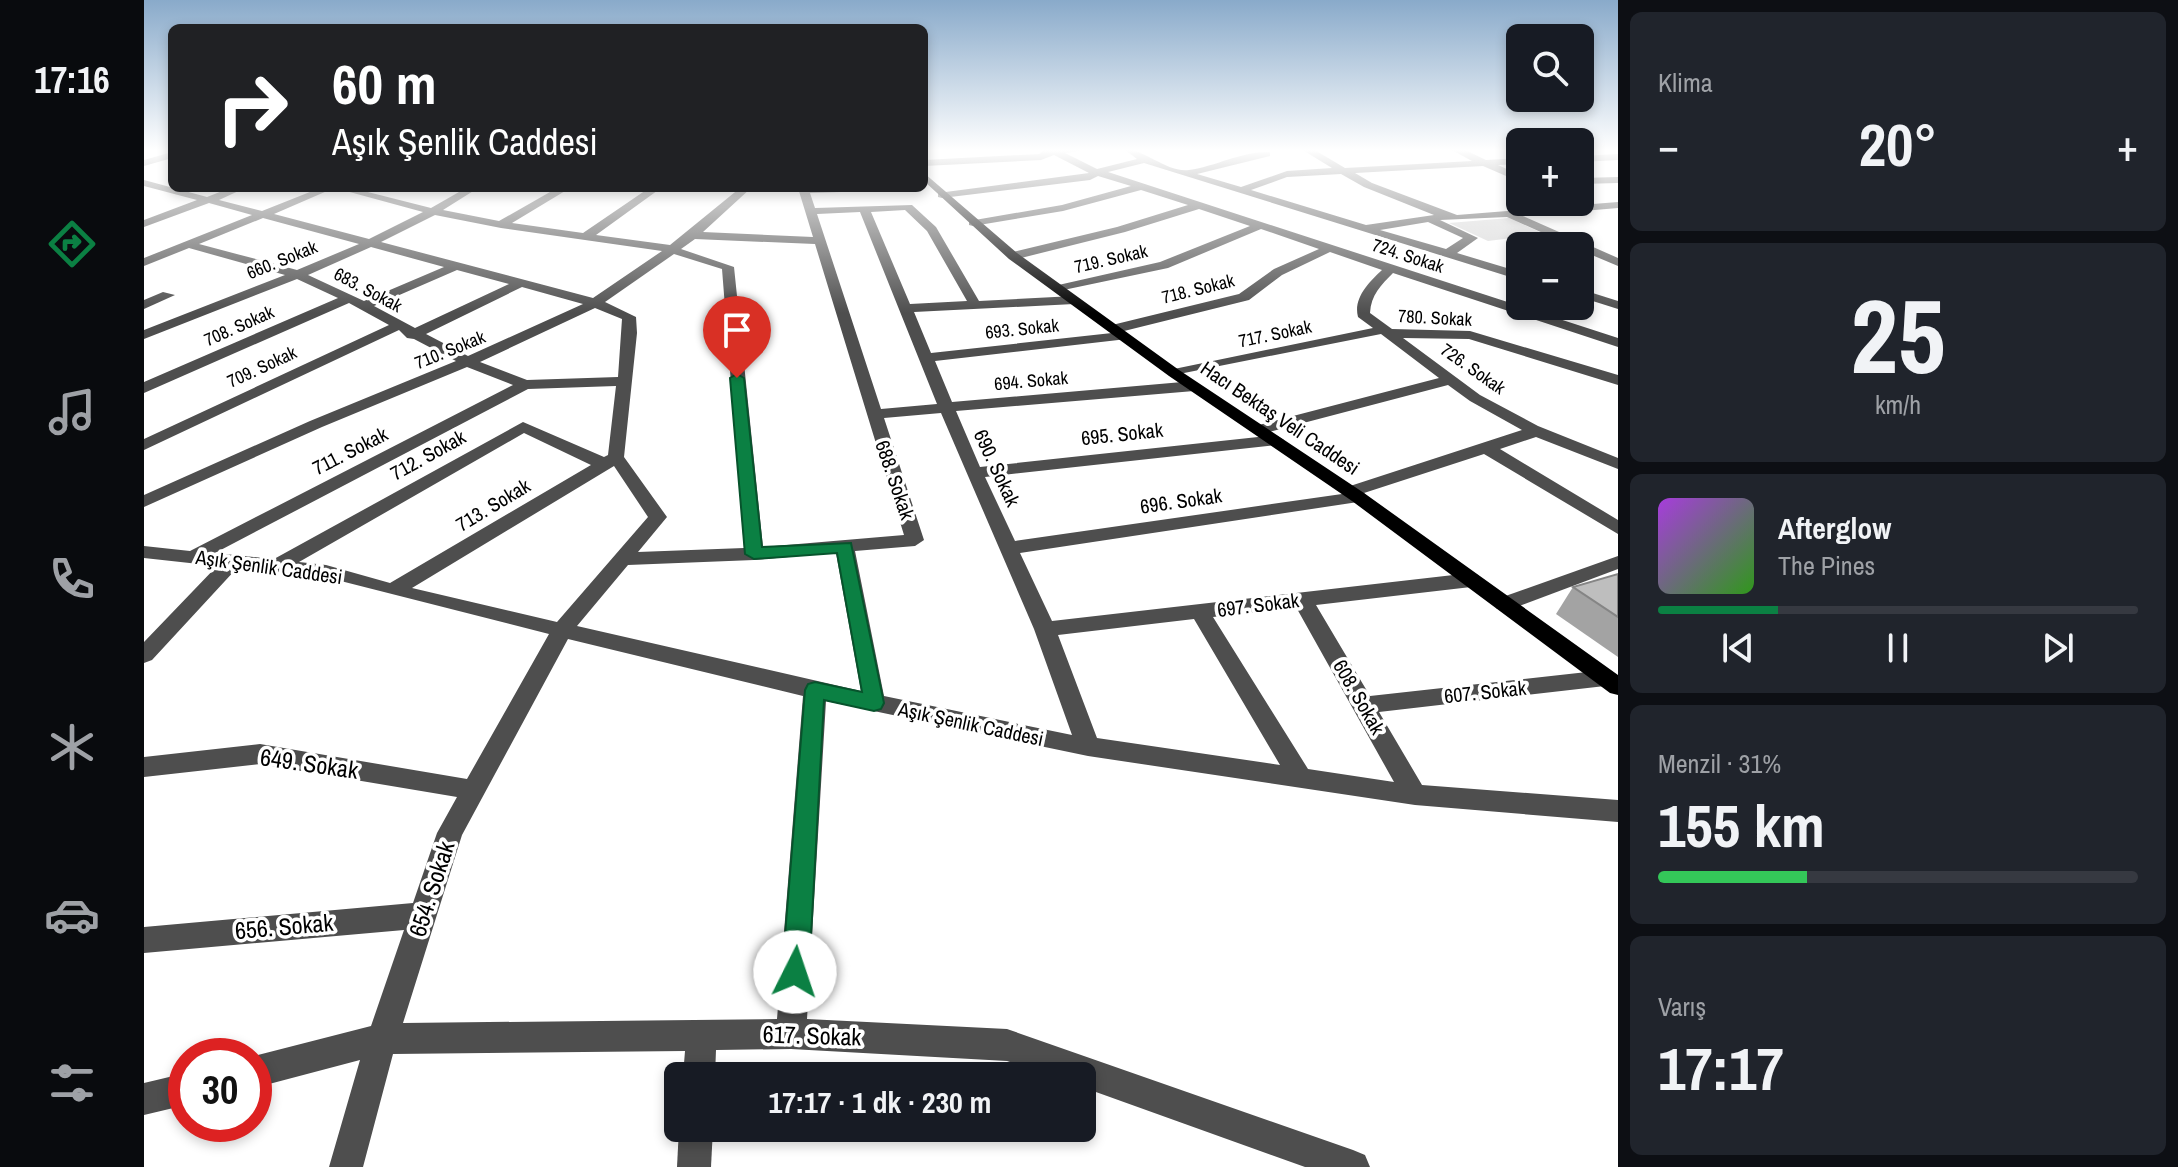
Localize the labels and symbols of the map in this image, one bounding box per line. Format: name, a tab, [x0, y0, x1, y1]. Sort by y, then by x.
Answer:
street label: 724. Sokak	[1369, 232, 1448, 279]
street label: 660. Sokak	[243, 234, 321, 285]
street label: 719. Sokak	[1072, 238, 1150, 279]
street label: 683. Sokak	[330, 261, 407, 318]
street label: 718. Sokak	[1159, 267, 1237, 310]
pin	[703, 296, 771, 378]
street label: 708. Sokak	[200, 299, 278, 352]
street label: 780. Sokak	[1397, 303, 1473, 332]
street label: 693. Sokak	[984, 312, 1061, 345]
street label: 717. Sokak	[1236, 313, 1314, 353]
street label: 710. Sokak	[411, 324, 489, 375]
street label: 726. Sokak	[1436, 337, 1511, 400]
street label: 709. Sokak	[223, 339, 301, 393]
street label: Hacı Bektaş Veli Caddesi	[1196, 354, 1365, 481]
street label: 694. Sokak	[993, 365, 1069, 396]
street label: 695. Sokak	[1080, 416, 1165, 451]
street label: 711. Sokak	[308, 420, 393, 481]
street label: 712. Sokak	[385, 422, 471, 486]
street label: 690. Sokak	[968, 425, 1027, 511]
street label: 688. Sokak	[869, 437, 922, 524]
street label: 713. Sokak	[451, 471, 536, 537]
street label: 696. Sokak	[1138, 481, 1224, 520]
street label: Aşık Şenlik Caddesi	[193, 543, 344, 590]
street label: 697. Sokak	[1216, 586, 1301, 623]
street label: 608. Sokak	[1327, 654, 1392, 740]
street label: 607. Sokak	[1443, 674, 1528, 709]
street label: Aşık Şenlik Caddesi	[895, 695, 1046, 752]
street label: 649. Sokak	[258, 740, 360, 786]
street label: 654. Sokak	[401, 837, 462, 940]
street label: 656. Sokak	[233, 906, 335, 946]
position arrow	[753, 930, 837, 1014]
street label: 617. Sokak	[762, 1017, 862, 1053]
speed limit sign: 30	[168, 1038, 272, 1142]

